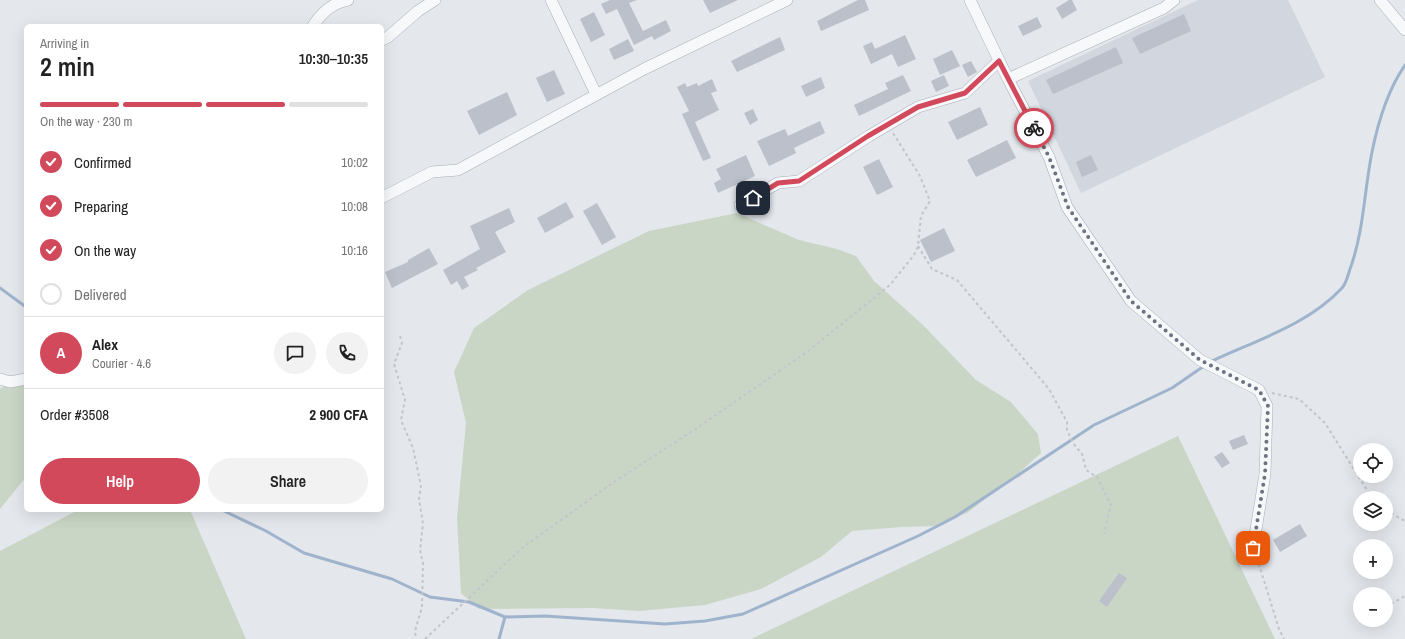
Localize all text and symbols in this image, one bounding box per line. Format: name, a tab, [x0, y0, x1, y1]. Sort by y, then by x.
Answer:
text: Arriving in	[40, 35, 89, 52]
text: 10:30–10:35	[299, 48, 368, 69]
text: 2 min	[40, 49, 95, 84]
courier	[1014, 108, 1054, 148]
text: On the way · 230 m	[40, 113, 132, 130]
icon: bike	[1023, 117, 1045, 139]
icon: check	[40, 151, 62, 173]
text: Confirmed	[74, 152, 131, 173]
text: 10:02	[341, 154, 368, 171]
pin	[736, 181, 770, 215]
icon: home	[742, 187, 764, 209]
icon: check	[40, 195, 62, 217]
text: Preparing	[74, 196, 128, 217]
text: 10:08	[341, 198, 368, 215]
icon: check	[40, 239, 62, 261]
text: On the way	[74, 240, 136, 261]
text: 10:16	[341, 242, 368, 259]
text: Delivered	[74, 284, 127, 305]
button: chat	[274, 332, 316, 374]
button: phone	[326, 332, 368, 374]
text: Alex	[92, 334, 118, 355]
text: A	[57, 342, 65, 363]
text: Courier · 4.6	[92, 355, 151, 372]
text: Order #3508	[40, 404, 109, 425]
text: 2 900 CFA	[309, 404, 368, 425]
map controls	[1353, 443, 1393, 627]
button: locate	[1353, 443, 1393, 483]
button: Help	[40, 458, 200, 504]
button: Share	[208, 458, 368, 504]
button: layers	[1353, 491, 1393, 531]
pin	[1236, 531, 1270, 565]
icon: bag	[1242, 537, 1264, 559]
button: +	[1353, 539, 1393, 579]
button: −	[1353, 587, 1393, 627]

